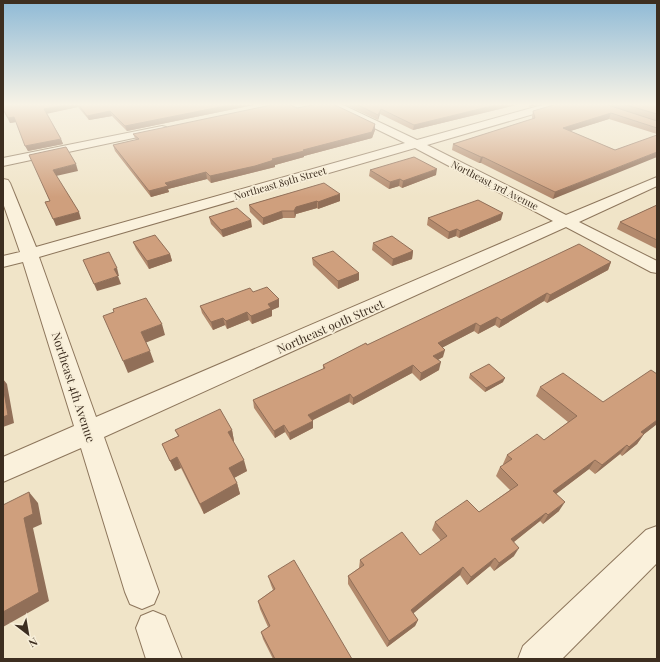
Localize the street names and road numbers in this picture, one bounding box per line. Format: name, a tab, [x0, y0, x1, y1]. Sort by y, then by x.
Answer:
street label: Northeast 3rd Avenue	[449, 157, 541, 213]
street label: Northeast 89th Street	[232, 163, 328, 203]
street label: Northeast 90th Street	[274, 295, 387, 357]
street label: Northeast 4th Avenue	[49, 330, 99, 444]

